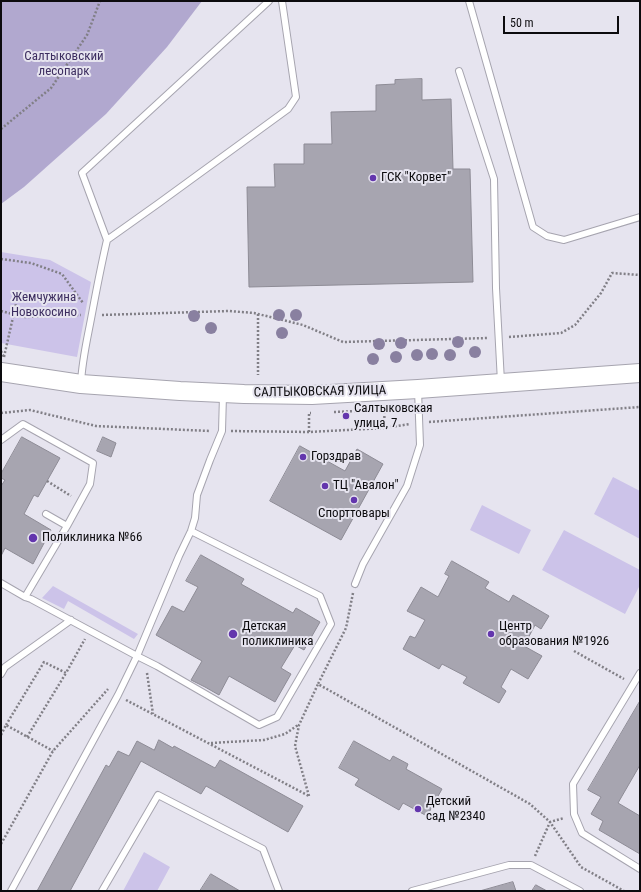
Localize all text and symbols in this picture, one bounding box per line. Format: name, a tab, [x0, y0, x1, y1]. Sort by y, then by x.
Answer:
scale bar	[505, 8, 621, 34]
text: 50 m	[510, 16, 534, 30]
park label: Салтыковский лесопарк	[24, 49, 104, 80]
place label: ГСК "Корвет"	[381, 170, 451, 186]
marker: ГСК "Корвет"	[368, 173, 378, 183]
park label: Жемчужина Новокосино	[11, 290, 77, 321]
street label: САЛТЫКОВСКАЯ УЛИЦА	[254, 383, 386, 401]
place label: Салтыковская улица, 7	[354, 401, 433, 432]
marker: Салтыковская улица, 7	[341, 411, 351, 421]
place label: Горздрав	[311, 449, 361, 465]
marker: Горздрав	[298, 452, 308, 462]
place label: ТЦ "Авалон"	[333, 478, 399, 494]
marker: ТЦ "Авалон"	[320, 481, 330, 491]
marker: Спорттовары	[349, 495, 359, 505]
place label: Спорттовары	[318, 506, 390, 522]
place label: Поликлиника №66	[42, 530, 142, 546]
marker: Поликлиника №66	[27, 532, 39, 544]
place label: Детская поликлиника	[242, 619, 314, 650]
place label: Центр образования №1926	[499, 619, 609, 650]
marker: Детская поликлиника	[227, 628, 239, 640]
marker: Центр образования №1926	[486, 629, 496, 639]
place label: Детский сад №2340	[426, 794, 485, 825]
marker: Детский сад №2340	[413, 804, 423, 814]

